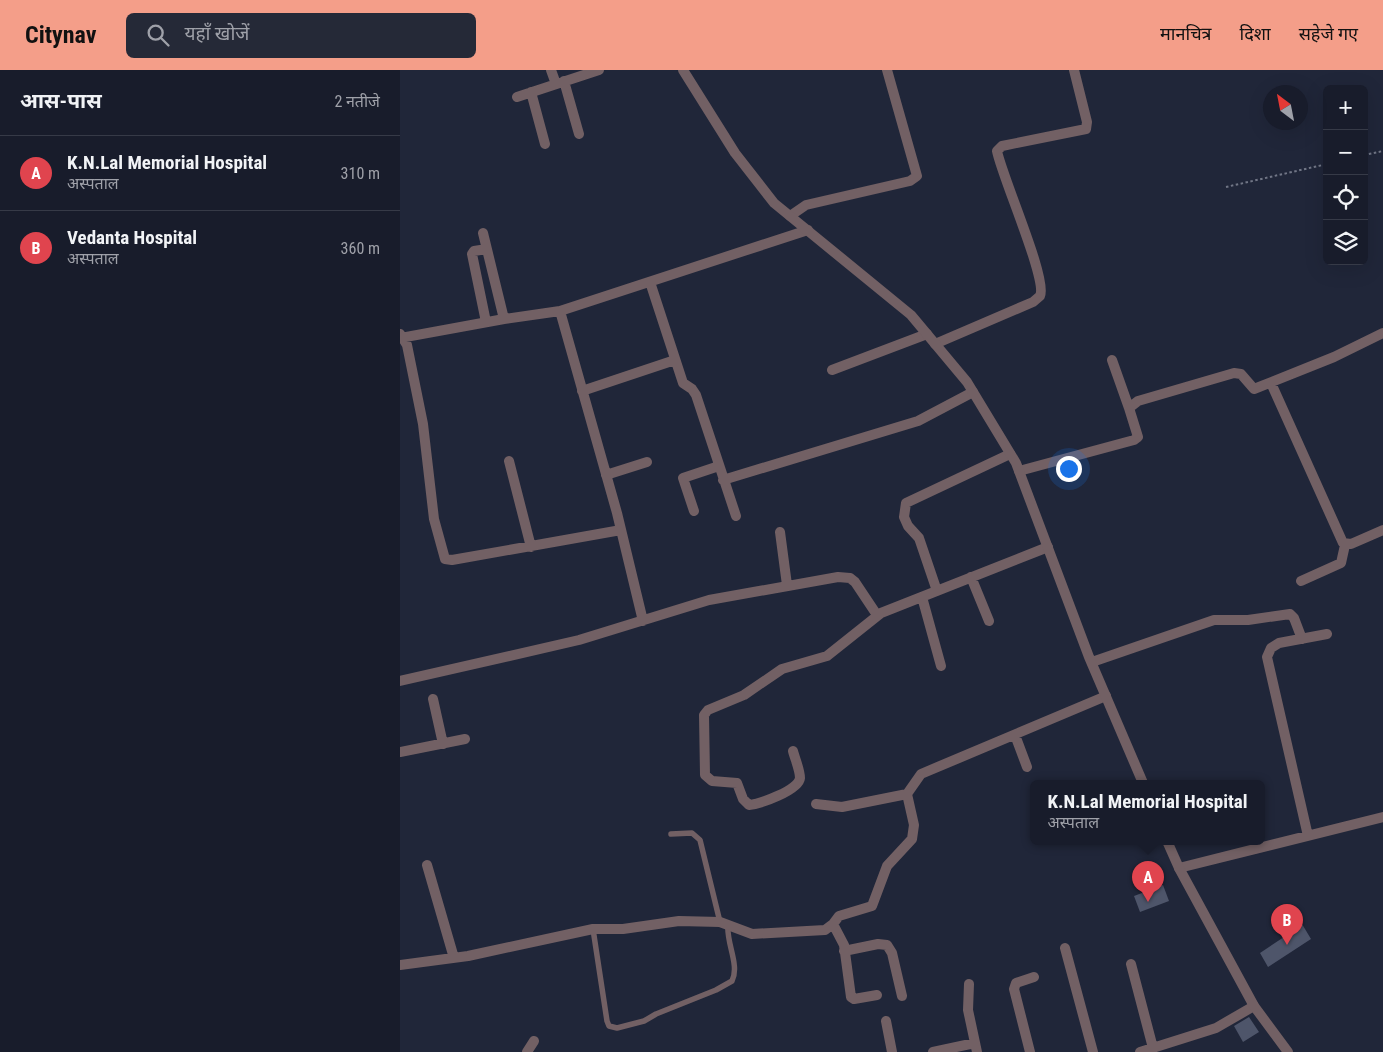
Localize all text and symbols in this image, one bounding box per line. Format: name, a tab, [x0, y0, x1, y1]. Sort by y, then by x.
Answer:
search box	[126, 13, 476, 58]
text: Citynav	[25, 21, 96, 49]
icon: search	[144, 21, 172, 49]
text: यहाँ खोजें	[184, 22, 249, 45]
text: मानचित्र	[1160, 23, 1212, 44]
text: दिशा	[1240, 23, 1271, 44]
text: सहेजे गए	[1299, 23, 1358, 44]
north arrow	[1263, 85, 1308, 130]
map controls	[1323, 85, 1368, 265]
button: +	[1323, 85, 1368, 130]
text: आस-पास	[20, 89, 102, 113]
text: 2 नतीजे	[334, 92, 380, 111]
button: −	[1323, 130, 1368, 175]
text: K.N.Lal Memorial Hospital	[67, 151, 267, 174]
text: A	[31, 164, 41, 183]
text: 310 m	[341, 164, 380, 183]
text: अस्पताल	[67, 174, 119, 193]
button: locate	[1323, 175, 1368, 220]
button: layers	[1323, 220, 1368, 265]
text: Vedanta Hospital	[67, 226, 197, 249]
text: B	[32, 239, 40, 258]
text: 360 m	[341, 239, 380, 258]
text: अस्पताल	[67, 249, 119, 268]
your location	[1056, 456, 1082, 482]
popup	[1030, 780, 1265, 845]
text: K.N.Lal Memorial Hospital	[1047, 790, 1248, 813]
text: अस्पताल	[1047, 813, 1099, 832]
pin: A	[1132, 861, 1164, 902]
pin: B	[1271, 904, 1303, 945]

